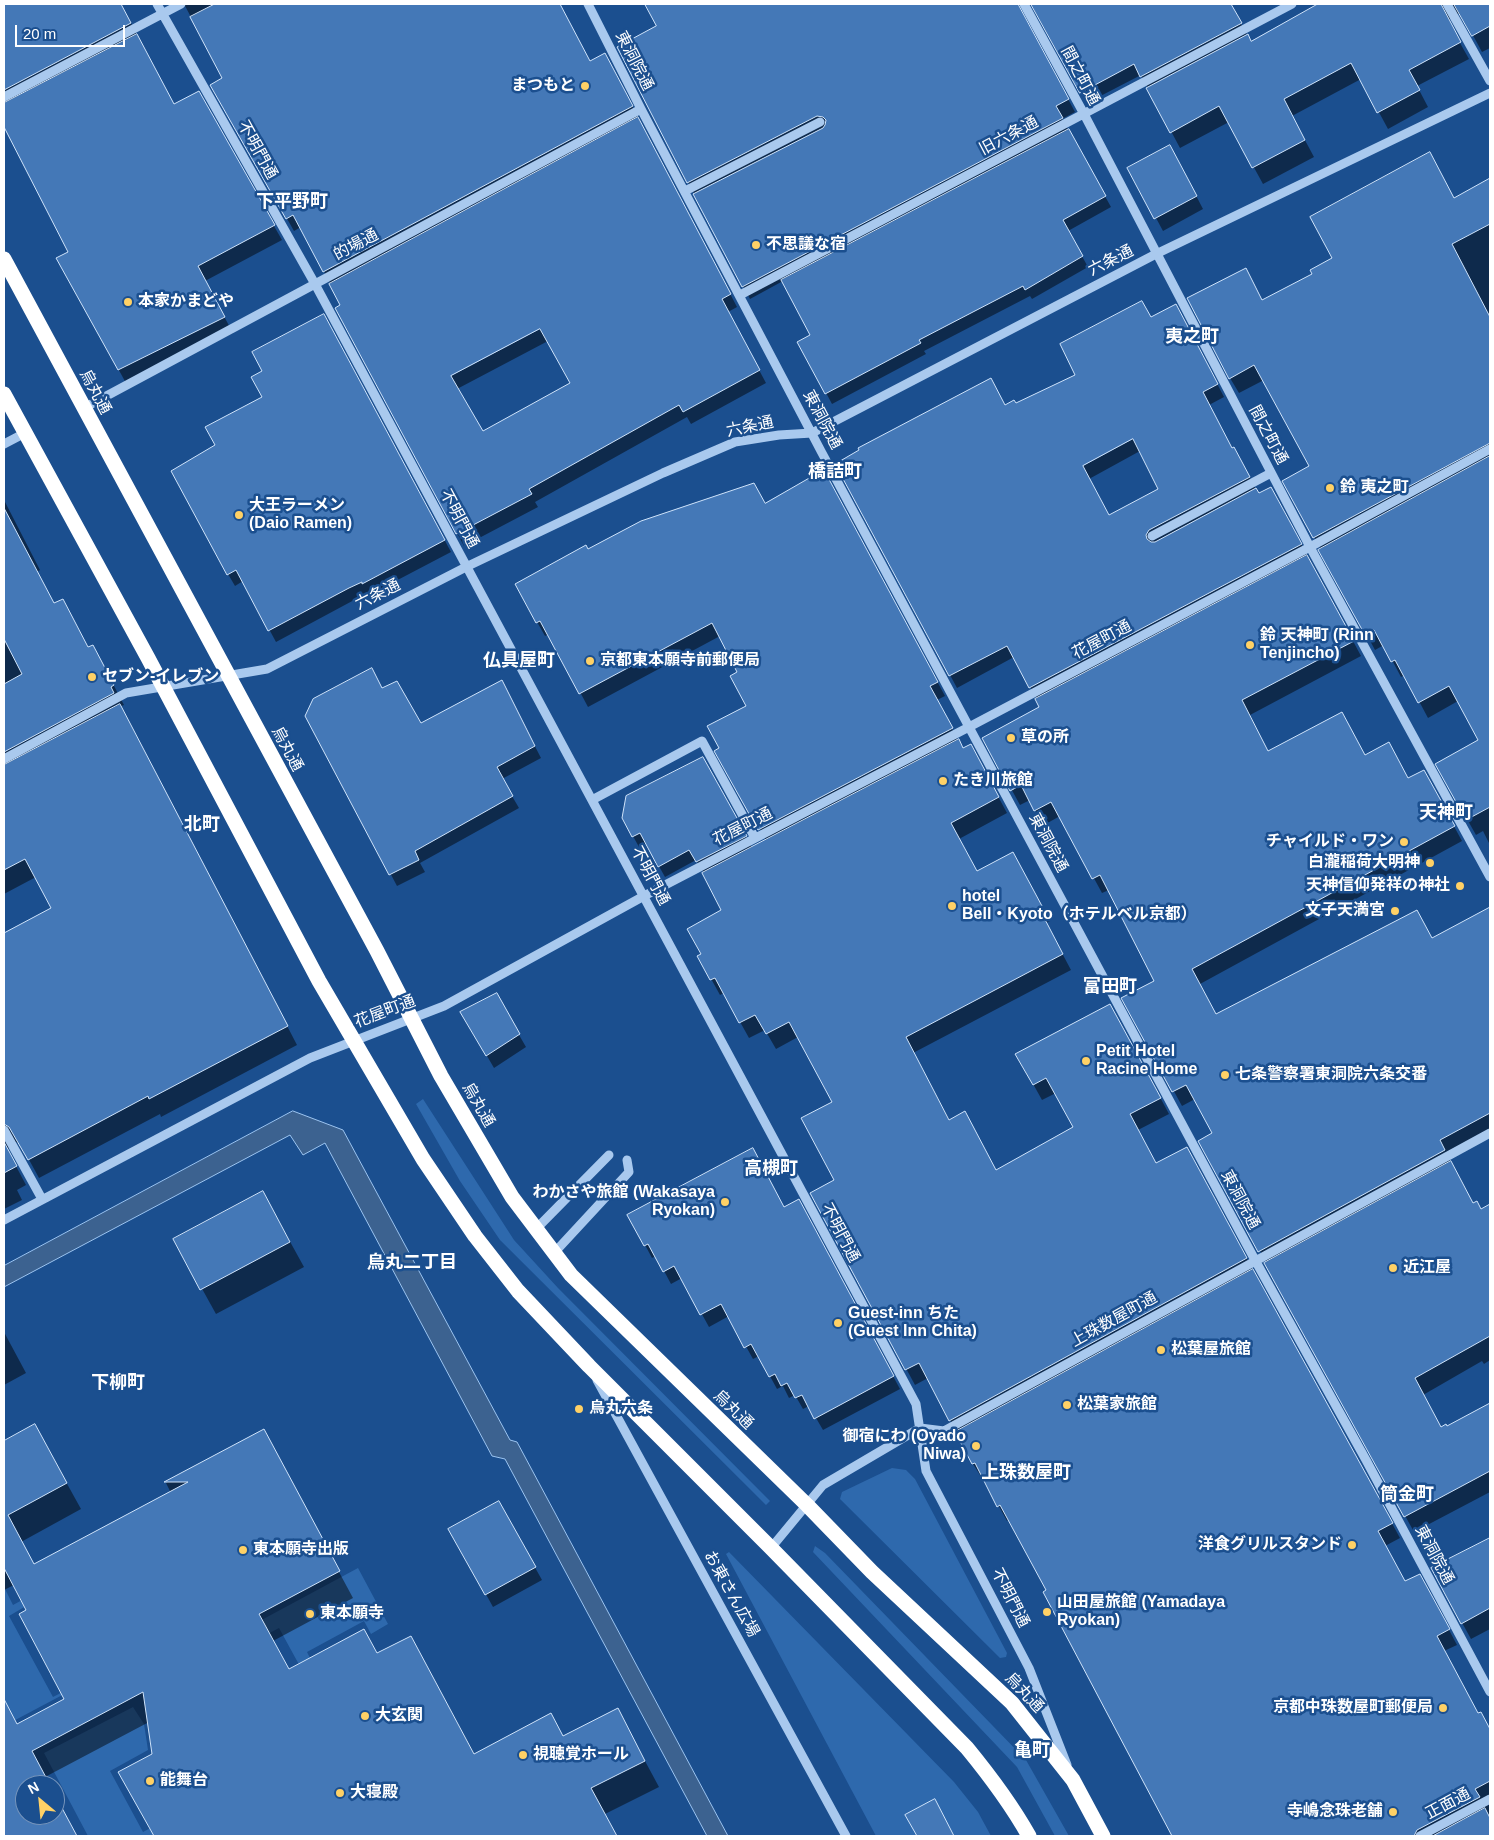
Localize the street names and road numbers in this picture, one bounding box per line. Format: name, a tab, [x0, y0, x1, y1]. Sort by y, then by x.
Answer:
street label: 東洞院通	[611, 28, 657, 94]
street label: 間之町通	[1057, 43, 1103, 109]
street label: 旧六条通	[976, 113, 1042, 159]
street label: 不明門通	[233, 117, 281, 183]
street label: 的場通	[330, 225, 382, 265]
street label: 六条通	[1085, 242, 1137, 280]
street label: 烏丸通	[75, 366, 115, 418]
street label: 東洞院通	[799, 387, 845, 453]
street label: 間之町通	[1245, 402, 1291, 468]
street label: 六条通	[725, 413, 775, 441]
street label: 不明門通	[436, 486, 482, 552]
street label: 六条通	[352, 576, 404, 614]
street label: 花屋町通	[1069, 617, 1135, 663]
street label: 烏丸通	[267, 723, 307, 775]
street label: 花屋町通	[710, 804, 776, 850]
street label: 東洞院通	[1025, 810, 1071, 876]
street label: 不明門通	[627, 843, 673, 909]
street label: 花屋町通	[352, 992, 418, 1032]
street label: 烏丸通	[458, 1079, 498, 1131]
street label: 東洞院通	[1217, 1167, 1263, 1233]
street label: 不明門通	[817, 1200, 863, 1266]
street label: 上珠数屋町通	[1067, 1288, 1161, 1352]
street label: 烏丸通	[709, 1386, 757, 1434]
street label: 東洞院通	[1411, 1522, 1457, 1588]
street label: お東さん広場	[699, 1547, 763, 1641]
street label: 不明門通	[987, 1565, 1033, 1631]
street label: 烏丸通	[1001, 1669, 1047, 1717]
street label: 正面通	[1422, 1784, 1474, 1824]

